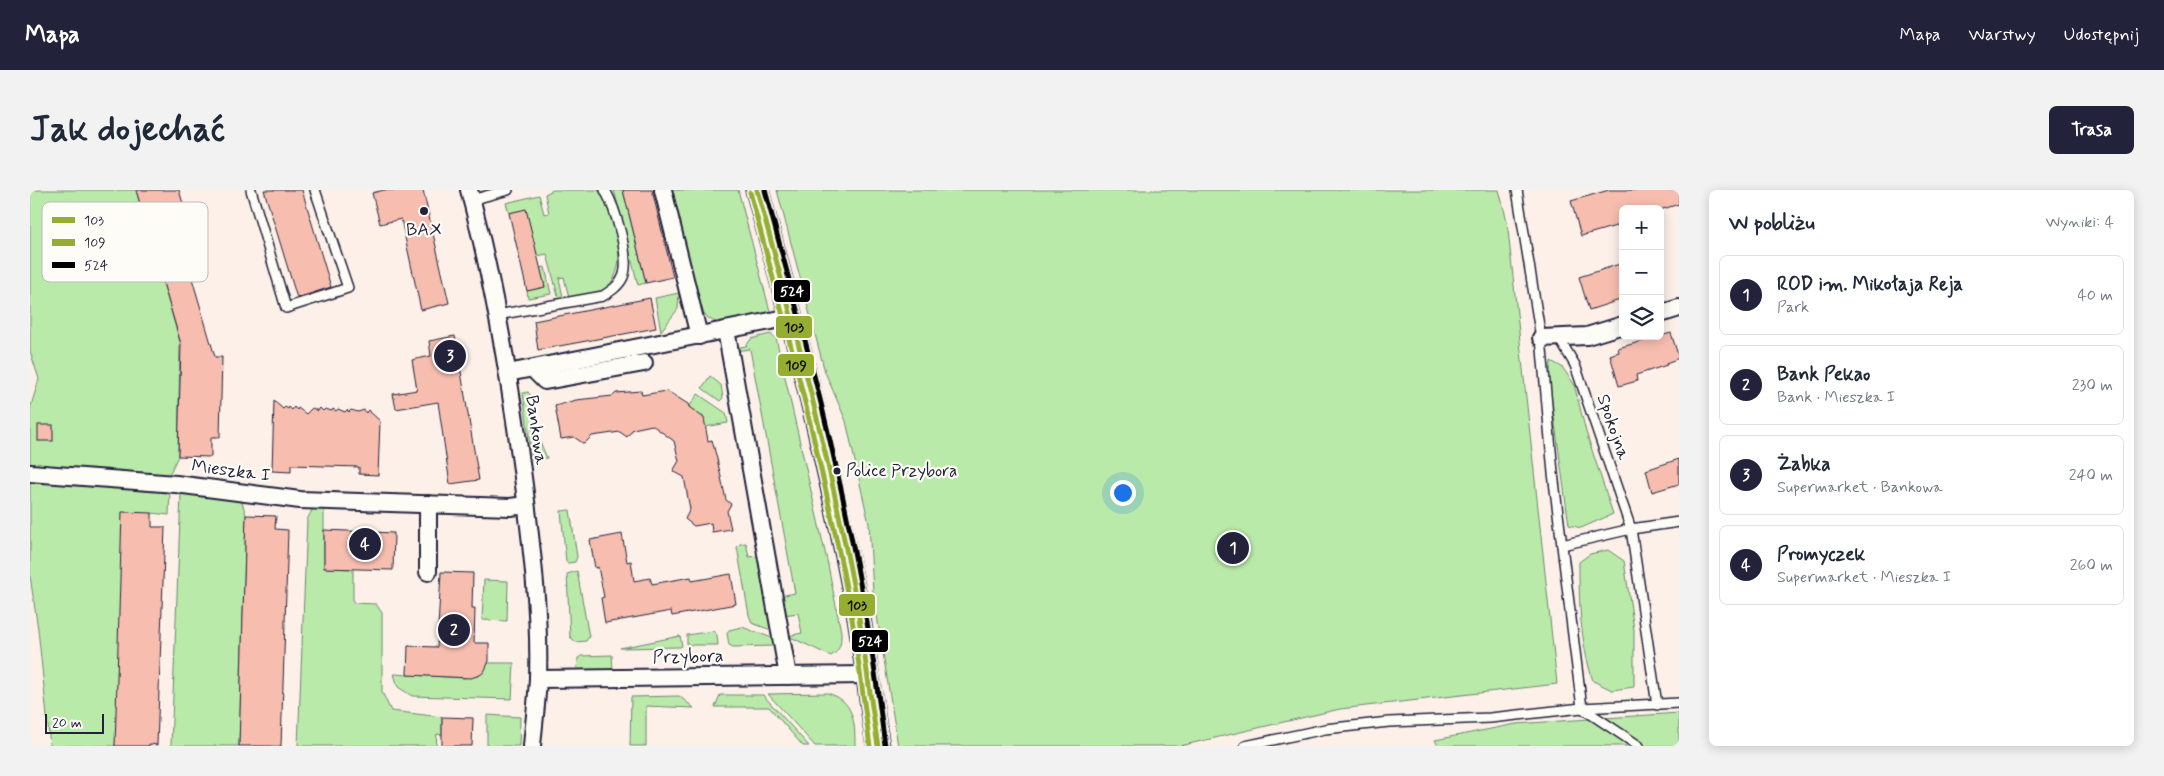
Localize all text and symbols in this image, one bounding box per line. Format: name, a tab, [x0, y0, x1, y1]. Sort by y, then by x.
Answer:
text: Mapa	[25, 20, 80, 51]
text: Mapa	[1900, 23, 1941, 47]
text: Warstwy	[1969, 23, 2036, 47]
text: Udostępnij	[2064, 23, 2139, 47]
button: Trasa	[2049, 106, 2134, 154]
text: Jak dojechać	[30, 107, 225, 153]
legend	[42, 202, 208, 282]
marker: BAX	[418, 205, 430, 217]
map controls	[1619, 205, 1664, 340]
button: +	[1619, 205, 1664, 250]
text: W pobliżu	[1729, 209, 1815, 237]
text: 103	[84, 212, 104, 230]
text: Wyniki: 4	[2045, 212, 2114, 233]
place label: BAX	[406, 218, 442, 242]
text: 109	[84, 234, 106, 252]
button: −	[1619, 250, 1664, 295]
text: 524	[84, 257, 108, 275]
text: ROD im. Mikołaja Reja	[1777, 272, 1963, 297]
line badge: 524	[773, 279, 811, 303]
text: 524	[780, 283, 805, 301]
text: 1	[1742, 285, 1750, 306]
text: 40 m	[2077, 285, 2113, 306]
button: layers	[1619, 295, 1664, 340]
text: Park	[1777, 297, 1809, 318]
line badge: 103	[775, 315, 813, 339]
text: 103	[784, 319, 804, 337]
pin: 3	[434, 337, 466, 375]
line badge: 109	[777, 353, 815, 377]
text: 109	[785, 357, 807, 375]
text: Bank Pekao	[1777, 362, 1870, 387]
text: 2	[1742, 375, 1750, 396]
text: 230 m	[2072, 375, 2113, 396]
text: Bank · Mieszka I	[1777, 387, 1895, 408]
street label: Spokojna	[1591, 391, 1635, 463]
street label: Bankowa	[519, 394, 553, 466]
text: Żabka	[1777, 452, 1830, 477]
street label: Mieszka I	[190, 454, 272, 488]
place label: Police Przybora	[846, 460, 957, 482]
text: 3	[1742, 465, 1750, 486]
text: 240 m	[2069, 465, 2113, 486]
marker: Police Przybora	[832, 466, 842, 476]
text: Supermarket · Bankowa	[1777, 477, 1943, 498]
your location	[1110, 480, 1136, 506]
pin: 4	[349, 525, 381, 563]
pin: 1	[1217, 529, 1249, 567]
text: Promyczek	[1777, 542, 1865, 567]
text: 4	[1741, 555, 1751, 576]
text: 260 m	[2070, 555, 2113, 576]
text: Supermarket · Mieszka I	[1777, 567, 1951, 588]
line badge: 103	[838, 593, 876, 617]
text: 103	[847, 597, 867, 615]
pin: 2	[438, 611, 470, 649]
line badge: 524	[851, 629, 889, 653]
text: 524	[858, 633, 883, 651]
street label: Przybora	[652, 644, 724, 670]
scale bar	[45, 711, 104, 734]
text: 20 m	[52, 714, 82, 732]

